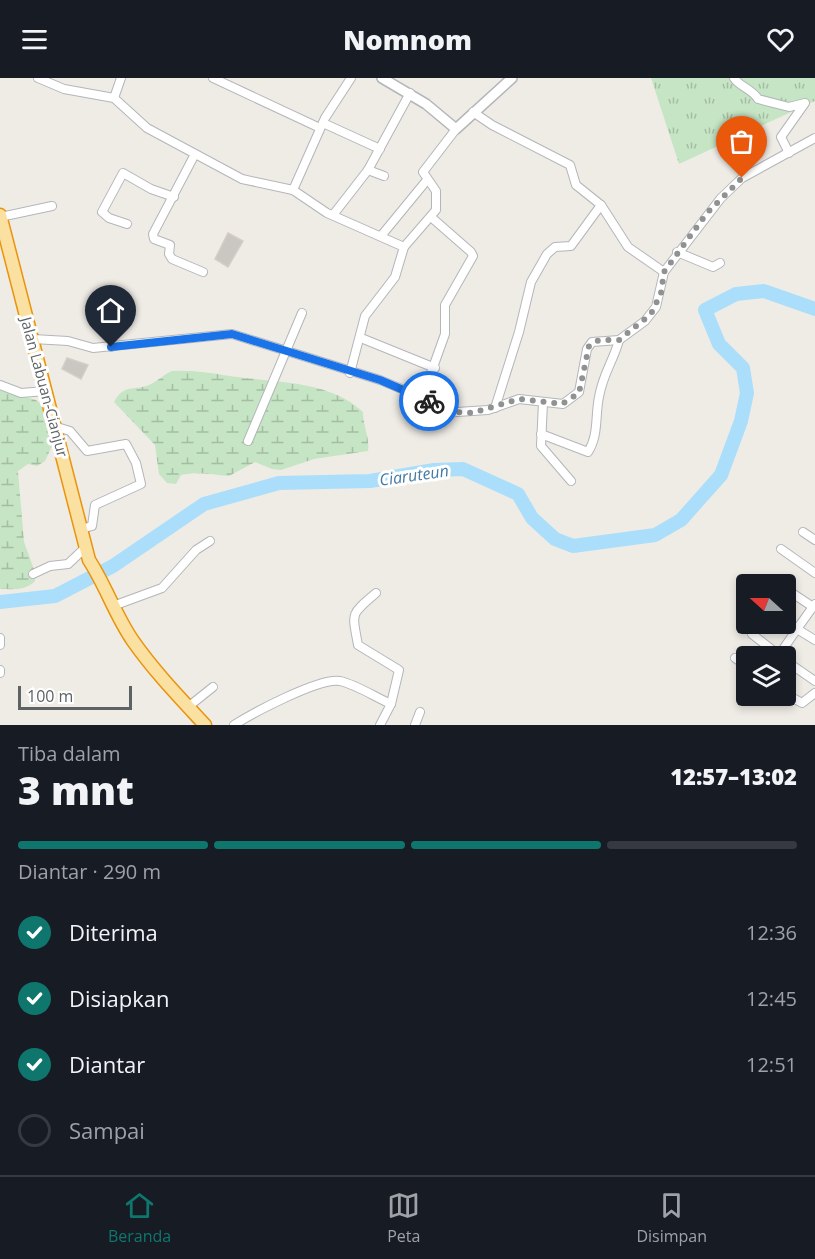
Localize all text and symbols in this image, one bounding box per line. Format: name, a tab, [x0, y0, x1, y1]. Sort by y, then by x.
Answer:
text: Nomnom	[343, 21, 472, 58]
icon: menu	[18, 23, 51, 56]
icon: heart	[764, 23, 797, 56]
pin	[716, 116, 767, 178]
icon: bag	[725, 125, 758, 158]
pin	[85, 285, 136, 347]
icon: home	[94, 294, 127, 327]
street label: Jalan Labuan-Cianjur	[16, 313, 73, 459]
courier	[399, 371, 459, 431]
icon: bike	[413, 385, 446, 418]
water label: Ciaruteun	[378, 459, 450, 491]
north arrow	[736, 574, 796, 634]
map controls	[736, 574, 796, 706]
button: layers	[736, 646, 796, 706]
scale bar	[18, 683, 132, 710]
text: 100 m	[27, 685, 73, 707]
text: Tiba dalam	[18, 740, 121, 767]
text: 12:57–13:02	[670, 761, 797, 791]
text: 3 mnt	[18, 763, 134, 816]
text: Diantar · 290 m	[18, 858, 161, 885]
icon: check	[18, 916, 51, 949]
text: Diterima	[69, 917, 158, 947]
text: 12:36	[746, 919, 797, 946]
icon: check	[18, 982, 51, 1015]
text: Disiapkan	[69, 983, 170, 1013]
text: 12:45	[746, 985, 797, 1012]
icon: check	[18, 1048, 51, 1081]
text: Diantar	[69, 1049, 145, 1079]
text: 12:51	[746, 1051, 797, 1078]
text: Sampai	[69, 1115, 145, 1145]
tab: Beranda	[108, 1189, 171, 1247]
tab: Peta	[387, 1189, 420, 1247]
tab: Disimpan	[636, 1189, 707, 1247]

